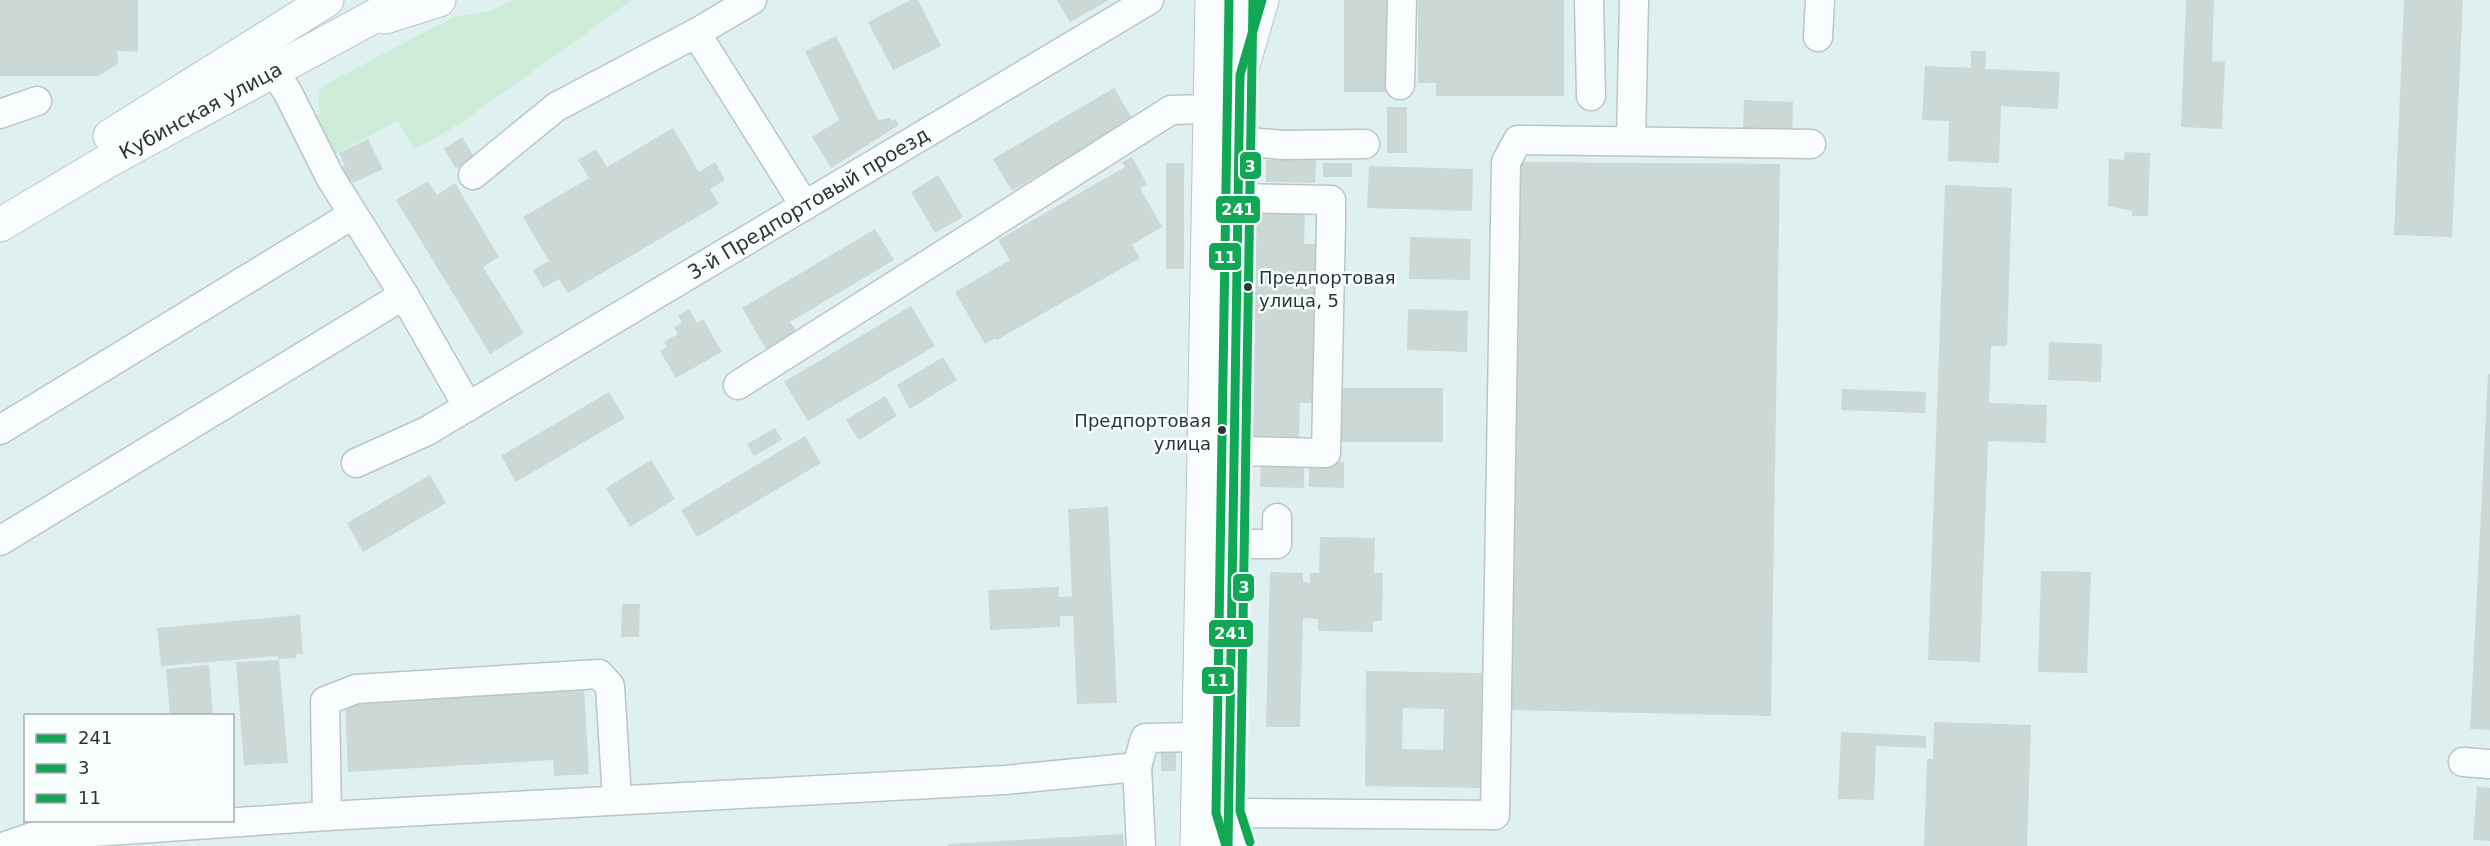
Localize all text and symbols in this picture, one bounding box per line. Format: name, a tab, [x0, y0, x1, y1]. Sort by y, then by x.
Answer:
street label: Кубинская улица	[115, 57, 286, 165]
street label: 3-й Предпортовый проезд	[683, 122, 933, 285]
line badge: 3	[1239, 151, 1262, 180]
text: 3	[1244, 157, 1256, 176]
line badge: 241	[1215, 195, 1261, 224]
text: 241	[1221, 200, 1255, 219]
line badge: 11	[1208, 242, 1242, 271]
text: 11	[1214, 248, 1236, 267]
place label: Предпортовая улица, 5	[1259, 267, 1396, 311]
marker: Предпортовая улица, 5	[1242, 281, 1254, 293]
place label: Предпортовая улица	[1074, 410, 1211, 454]
marker: Предпортовая улица	[1216, 424, 1228, 436]
line badge: 3	[1232, 573, 1255, 602]
text: 3	[1238, 578, 1250, 597]
line badge: 241	[1208, 619, 1254, 648]
text: 241	[1214, 624, 1248, 643]
line badge: 11	[1201, 666, 1235, 695]
text: 11	[1207, 671, 1229, 690]
legend	[24, 714, 234, 822]
text: 241	[78, 727, 112, 748]
text: 3	[78, 757, 89, 778]
text: 11	[78, 787, 101, 808]

